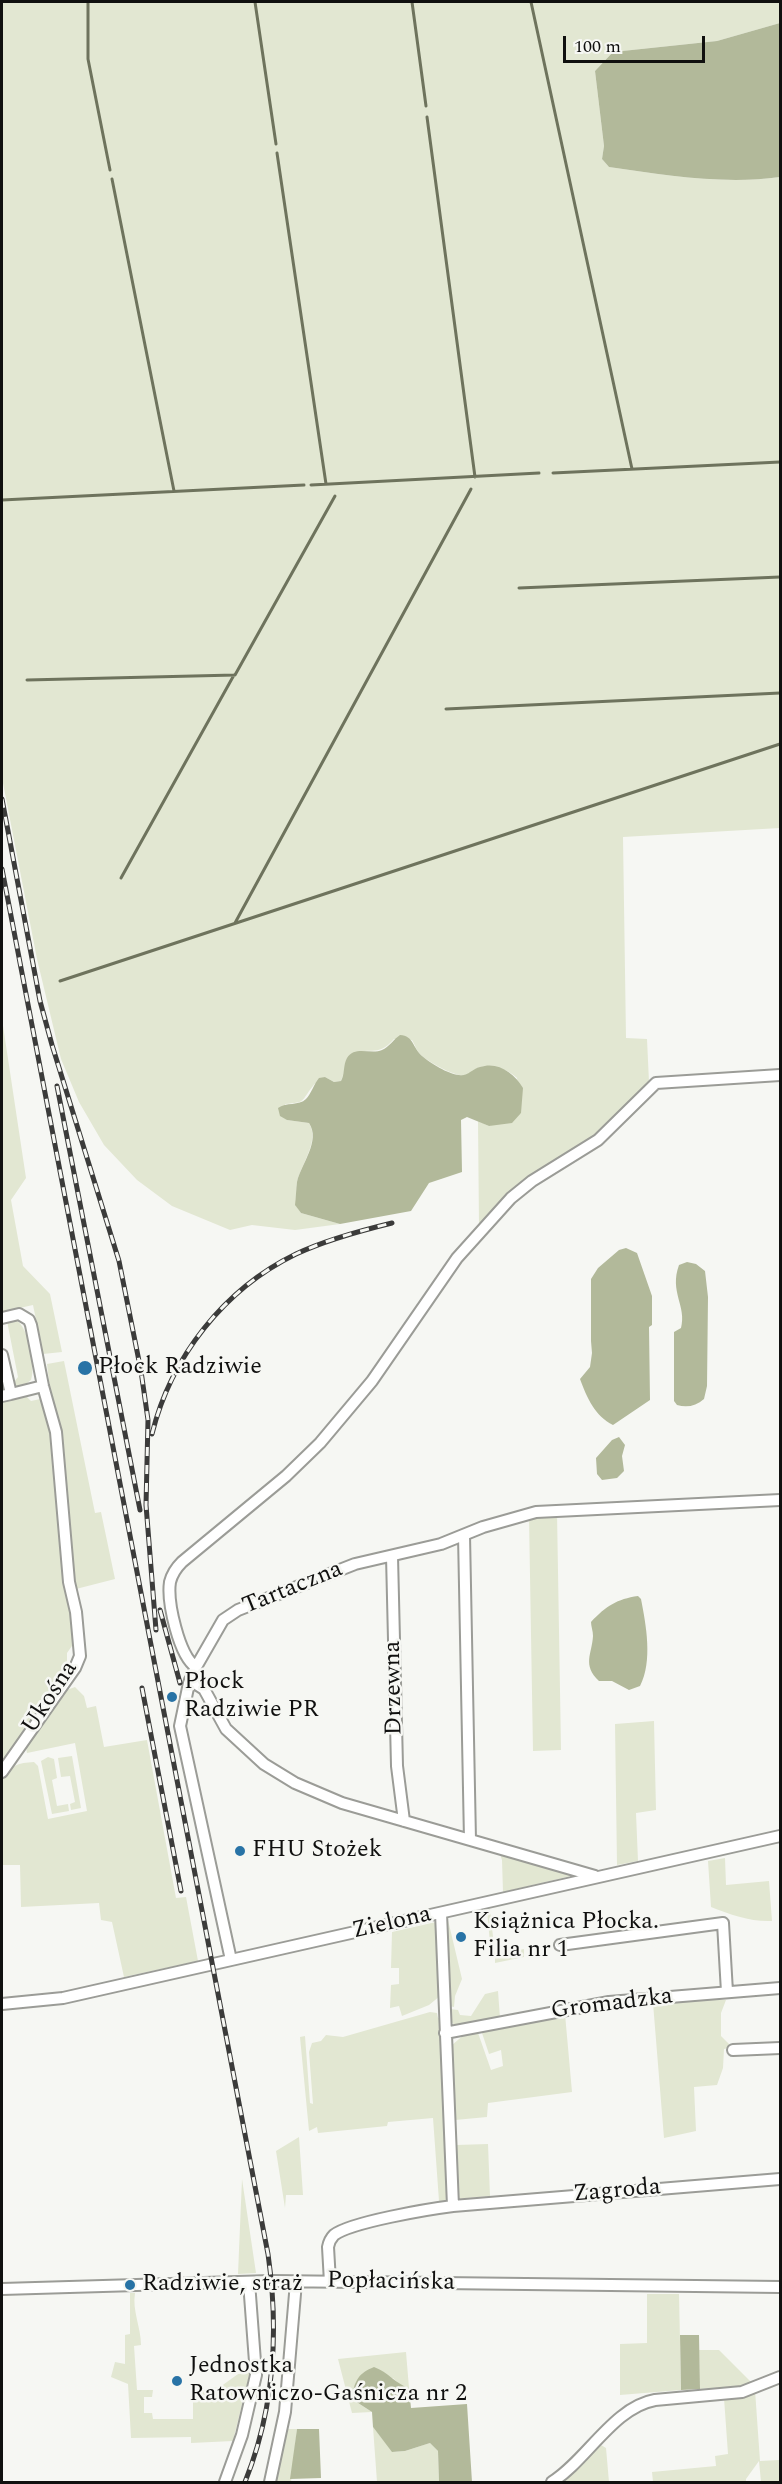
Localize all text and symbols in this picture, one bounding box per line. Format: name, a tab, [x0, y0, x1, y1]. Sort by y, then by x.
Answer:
scale bar	[566, 24, 708, 62]
text: 100 m	[574, 33, 621, 60]
place label: Płock Radziwie	[98, 1354, 262, 1382]
marker: Płock Radziwie	[76, 1359, 94, 1377]
street label: Tartaczna	[239, 1556, 347, 1622]
street label: Drzewna	[380, 1640, 410, 1736]
street label: Ukośna	[17, 1656, 85, 1740]
place label: Płock Radziwie PR	[184, 1669, 319, 1725]
marker: Płock Radziwie PR	[165, 1690, 179, 1704]
place label: FHU Stożek	[252, 1837, 382, 1865]
marker: FHU Stożek	[233, 1844, 247, 1858]
street label: Zielona	[350, 1901, 434, 1947]
place label: Książnica Płocka. Filia nr 1	[473, 1909, 659, 1965]
marker: Książnica Płocka. Filia nr 1	[454, 1930, 468, 1944]
street label: Gromadzka	[549, 1983, 675, 2027]
street label: Zagroda	[572, 2174, 662, 2210]
street label: Popłacińska	[327, 2267, 455, 2299]
place label: Radziwie, straż	[142, 2271, 303, 2299]
marker: Radziwie, straż	[123, 2278, 137, 2292]
place label: Jednostka Ratowniczo-Gaśnicza nr 2	[189, 2353, 467, 2409]
marker: Jednostka Ratowniczo-Gaśnicza nr 2	[170, 2374, 184, 2388]

